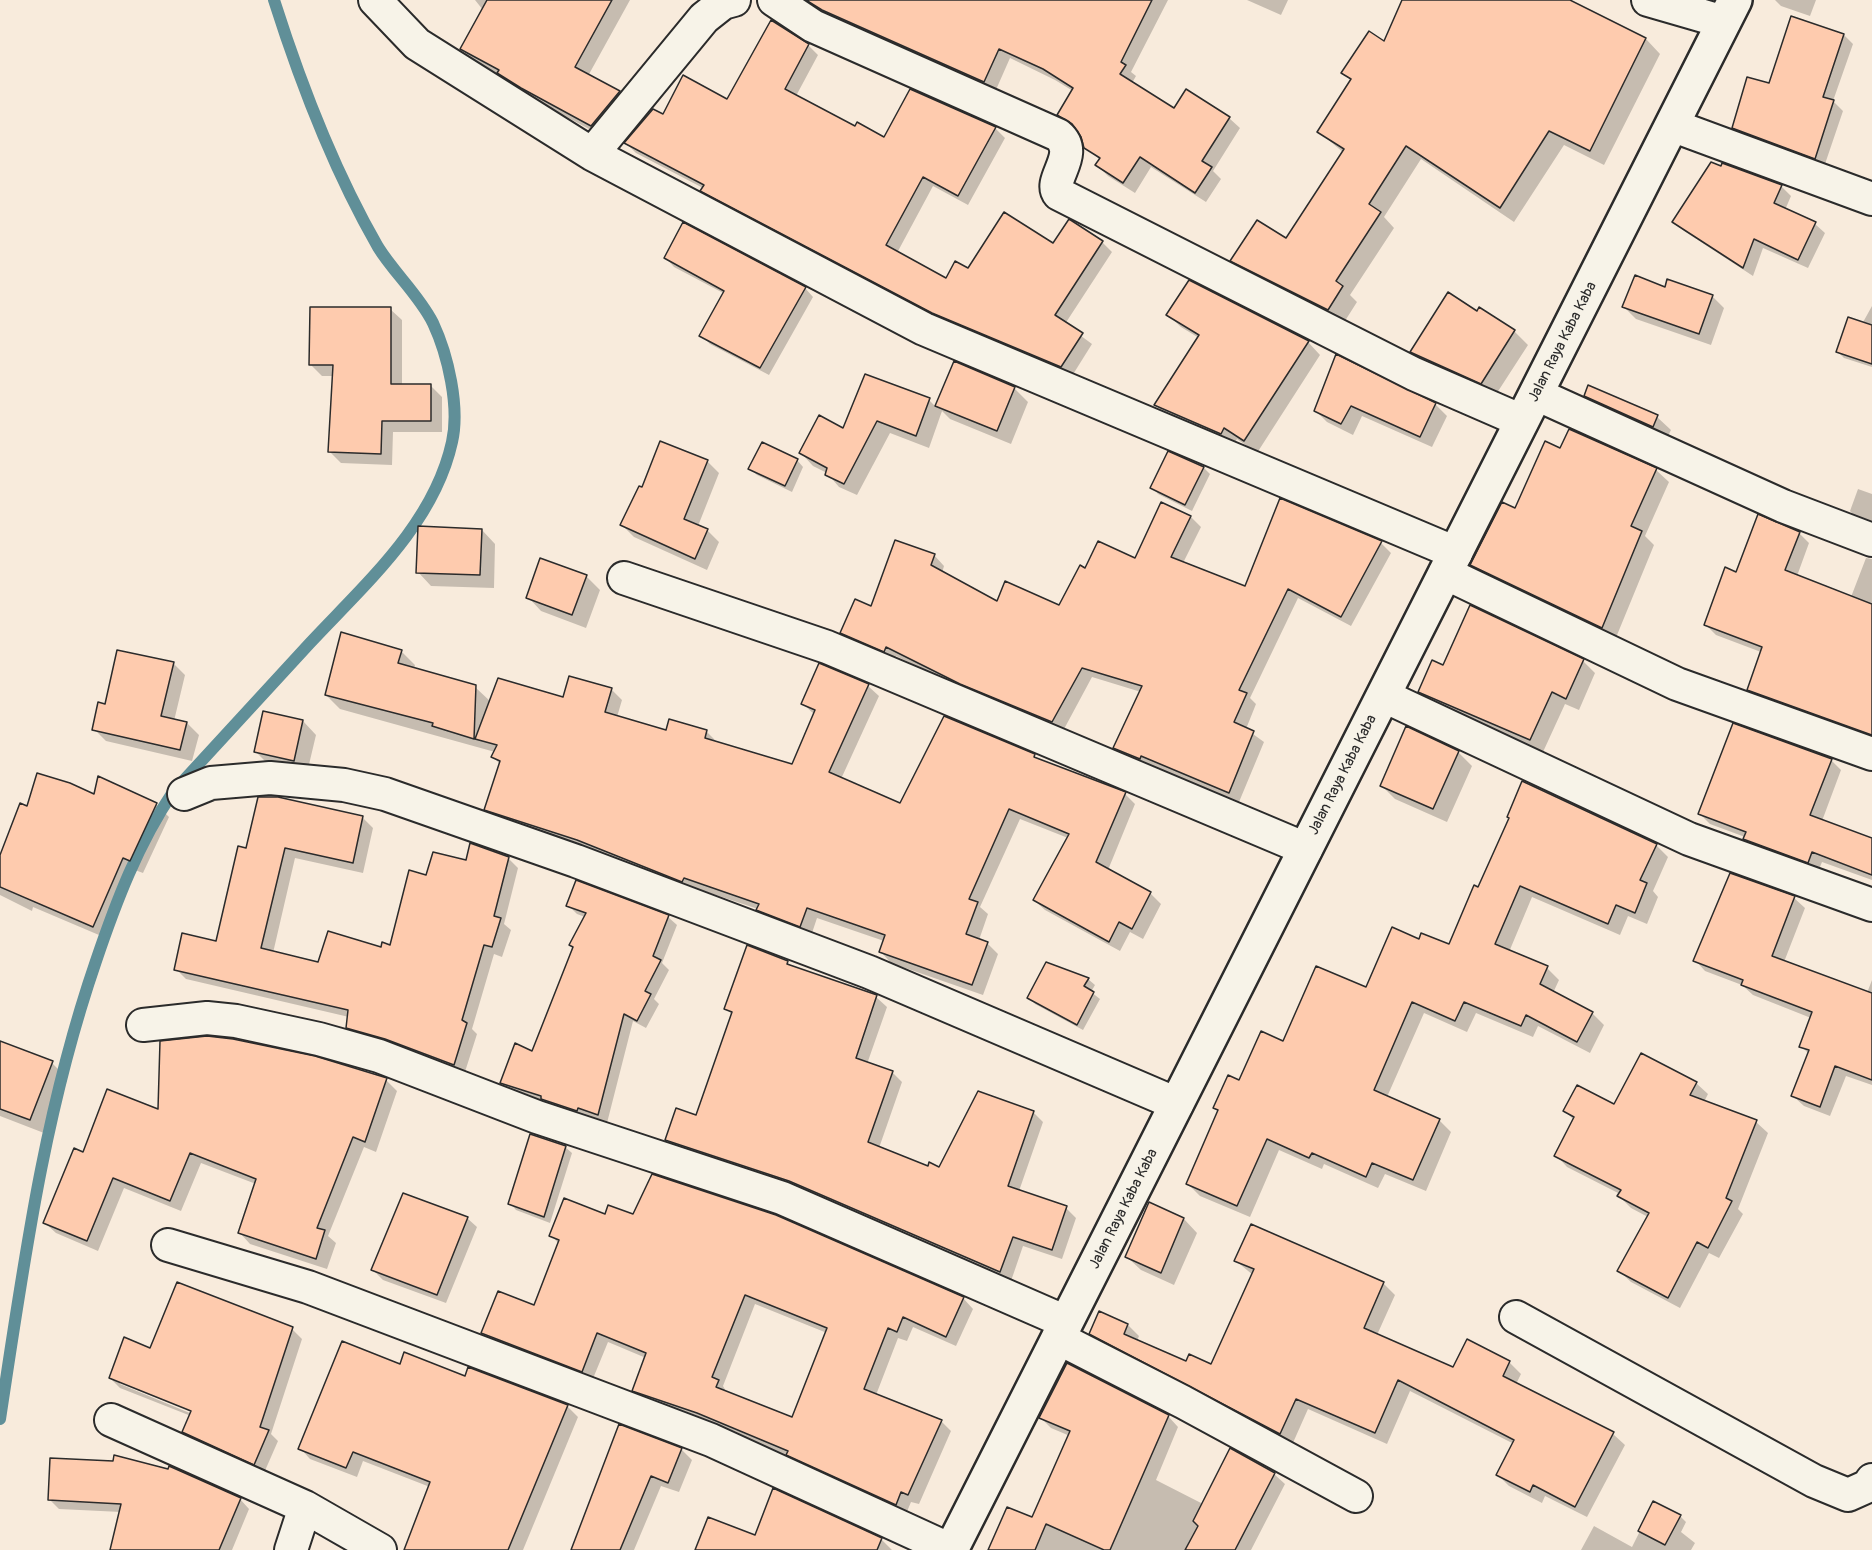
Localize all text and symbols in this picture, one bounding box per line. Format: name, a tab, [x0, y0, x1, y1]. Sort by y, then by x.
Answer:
street label: Jalan Raya Kaba Kaba	[1525, 279, 1601, 405]
street label: Jalan Raya Kaba Kaba	[1305, 712, 1381, 838]
street label: Jalan Raya Kaba Kaba	[1086, 1146, 1162, 1272]

